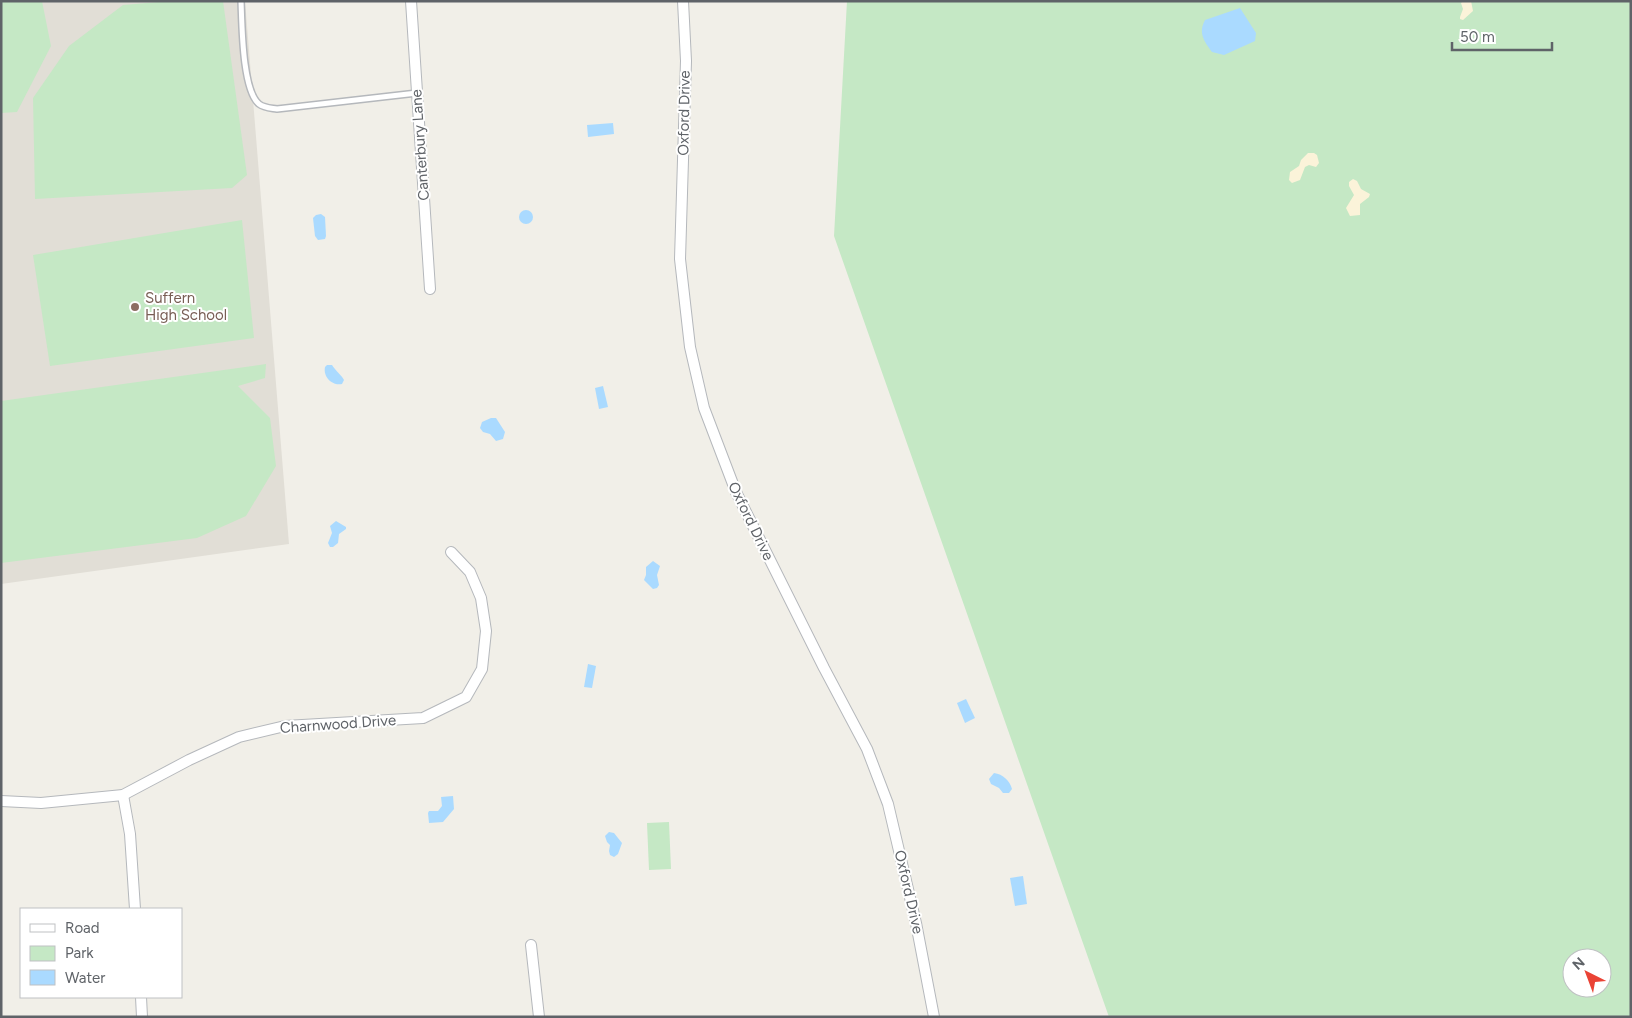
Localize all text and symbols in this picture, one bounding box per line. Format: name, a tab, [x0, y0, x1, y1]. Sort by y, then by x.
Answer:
scale bar	[1452, 20, 1552, 52]
text: 50 m	[1460, 28, 1495, 46]
street label: Oxford Drive	[674, 70, 694, 156]
street label: Canterbury Lane	[407, 89, 433, 201]
place label: Suffern High School	[145, 289, 227, 324]
marker: Suffern High School	[129, 301, 141, 313]
street label: Oxford Drive	[724, 479, 778, 563]
street label: Charnwood Drive	[279, 711, 397, 737]
street label: Oxford Drive	[891, 848, 927, 936]
legend	[20, 908, 182, 998]
text: Road	[65, 919, 100, 937]
text: Park	[65, 944, 94, 962]
north arrow	[1562, 948, 1612, 998]
text: N	[1569, 954, 1588, 974]
text: Water	[65, 969, 105, 987]

